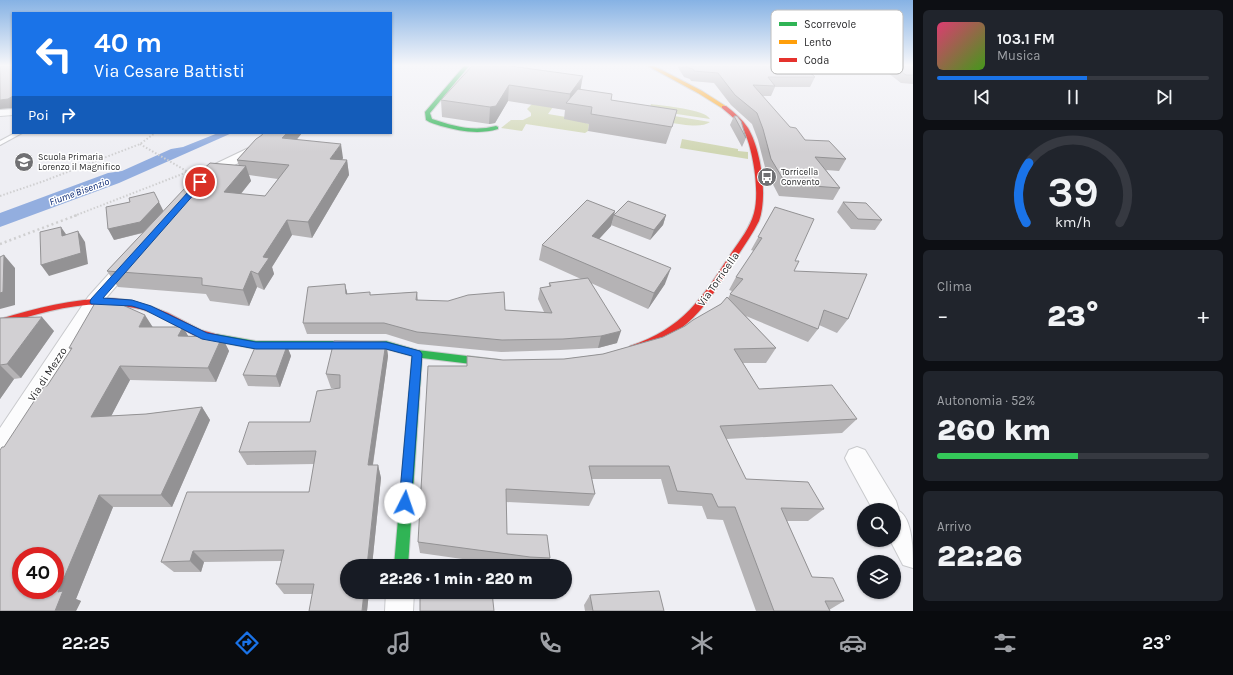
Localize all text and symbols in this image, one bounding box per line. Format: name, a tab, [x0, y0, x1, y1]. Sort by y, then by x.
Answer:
legend	[771, 10, 903, 74]
text: Scorrevole	[804, 18, 857, 31]
text: 40 m	[94, 26, 162, 59]
icon: left	[28, 28, 80, 80]
text: 103.1 FM	[997, 30, 1055, 48]
text: Lento	[804, 36, 832, 49]
text: Musica	[997, 48, 1040, 63]
text: Coda	[804, 54, 829, 67]
text: Via Cesare Battisti	[94, 60, 245, 82]
icon: previous	[971, 86, 993, 108]
icon: pause	[1062, 86, 1084, 108]
icon: next	[1153, 86, 1175, 108]
icon: right	[57, 104, 79, 126]
text: Poi	[28, 106, 49, 124]
school or university icon: Scuola Primaria Lorenzo il Magnifico	[13, 151, 35, 173]
place label: Scuola Primaria Lorenzo il Magnifico	[38, 152, 120, 172]
pin	[183, 165, 217, 199]
bus stop icon: Torricella Convento	[756, 166, 778, 188]
place label: Torricella Convento	[781, 167, 820, 187]
text: 39	[1047, 168, 1099, 216]
icon: arrive	[189, 171, 211, 193]
water label: Fiume Bisenzio	[48, 176, 111, 208]
text: km/h	[1055, 214, 1091, 231]
street label: Via Torricella	[695, 250, 742, 309]
text: Clima	[937, 279, 972, 294]
text: 23°	[1047, 298, 1099, 334]
text: −	[937, 303, 949, 329]
text: +	[1197, 303, 1209, 329]
street label: Via di Mezzo	[25, 345, 70, 404]
text: Autonomia · 52%	[937, 393, 1035, 408]
text: 260 km	[937, 412, 1051, 448]
position arrow	[384, 482, 426, 524]
map controls	[857, 503, 901, 599]
button: search	[857, 503, 901, 547]
text: Arrivo	[937, 519, 971, 534]
text: 22:26	[937, 538, 1023, 574]
speed limit sign: 40	[12, 547, 64, 599]
button: layers	[857, 555, 901, 599]
text: 22:26 · 1 min · 220 m	[379, 570, 533, 588]
icon: directions	[233, 629, 261, 657]
icon: music	[385, 629, 413, 657]
icon: phone	[536, 629, 564, 657]
icon: climate	[688, 629, 716, 657]
icon: car	[839, 629, 867, 657]
icon: filters	[991, 629, 1019, 657]
text: 22:25	[62, 632, 110, 654]
text: 23°	[1142, 632, 1171, 654]

